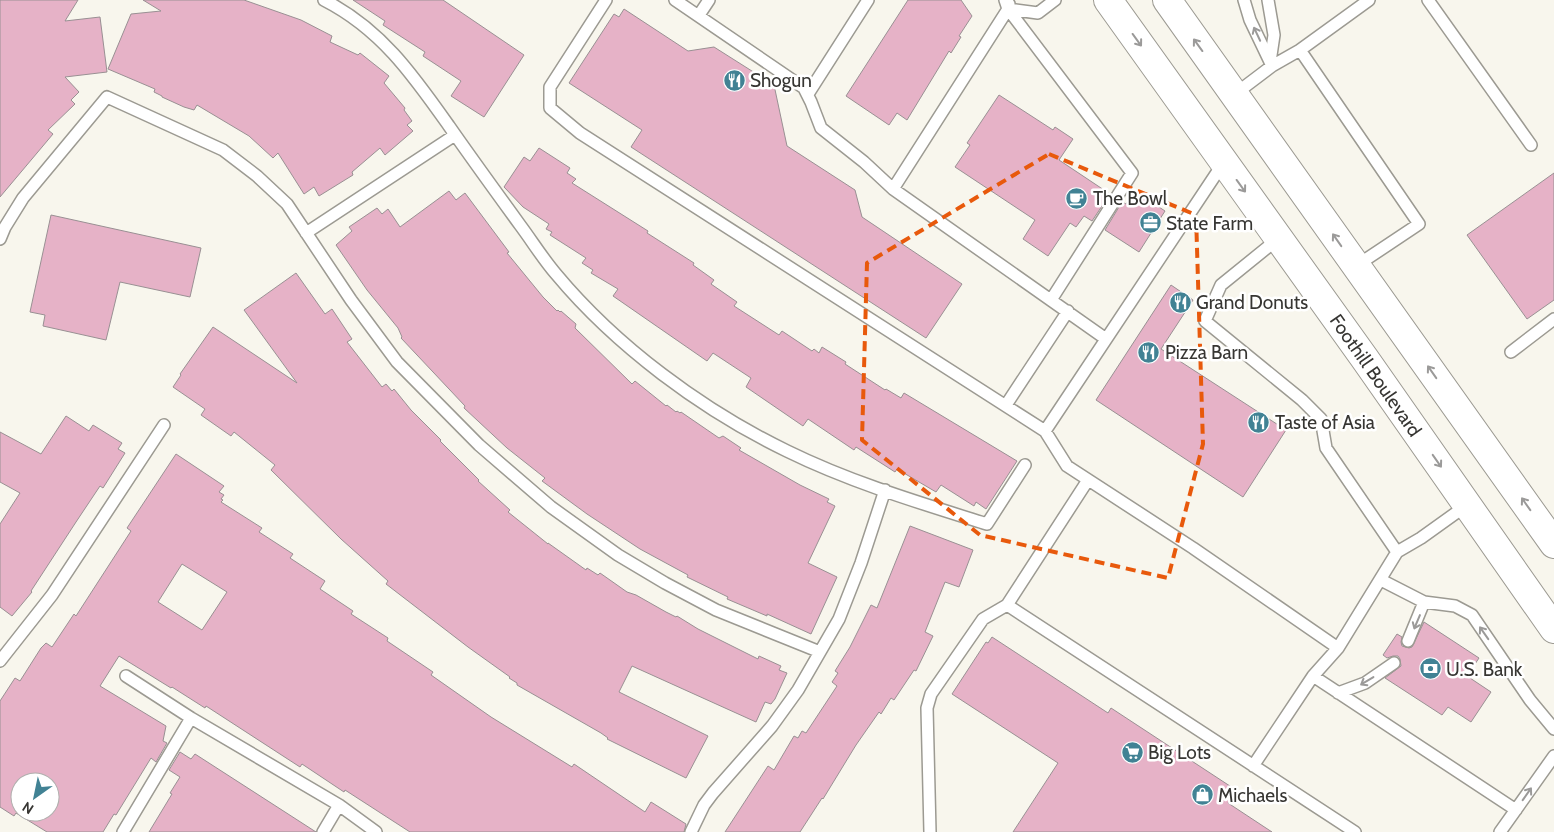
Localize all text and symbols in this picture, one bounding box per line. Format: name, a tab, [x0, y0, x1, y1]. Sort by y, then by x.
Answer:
one-way arrow	[1252, 27, 1261, 42]
one-way arrow	[1132, 33, 1142, 47]
one-way arrow	[1193, 38, 1204, 52]
restaurant icon: Shogun	[722, 68, 746, 92]
place label: Shogun	[750, 69, 812, 92]
one-way arrow	[1236, 179, 1246, 193]
cafe icon: The Bowl	[1065, 186, 1089, 210]
place label: The Bowl	[1093, 187, 1168, 210]
office icon: State Farm	[1138, 211, 1162, 235]
place label: State Farm	[1166, 212, 1253, 235]
one-way arrow	[1332, 233, 1342, 247]
restaurant icon: Grand Donuts	[1168, 290, 1192, 314]
place label: Grand Donuts	[1196, 291, 1308, 314]
street label: Foothill Boulevard	[1325, 310, 1426, 441]
restaurant icon: Pizza Barn	[1137, 340, 1161, 364]
place label: Pizza Barn	[1165, 341, 1248, 364]
one-way arrow	[1427, 365, 1437, 379]
restaurant icon: Taste of Asia	[1247, 410, 1271, 434]
place label: Taste of Asia	[1275, 411, 1375, 434]
one-way arrow	[1432, 454, 1442, 468]
one-way arrow	[1521, 497, 1531, 511]
one-way arrow	[1411, 614, 1421, 629]
one-way arrow	[1479, 626, 1489, 640]
bank icon: U.S. Bank	[1418, 657, 1442, 681]
place label: U.S. Bank	[1446, 658, 1523, 681]
one-way arrow	[1361, 676, 1375, 686]
supermarket icon: Big Lots	[1120, 740, 1144, 764]
place label: Big Lots	[1148, 741, 1211, 764]
north arrow	[10, 772, 60, 822]
shop icon: Michaels	[1190, 783, 1214, 807]
place label: Michaels	[1218, 784, 1288, 807]
one-way arrow	[1522, 787, 1532, 801]
text: N	[19, 798, 37, 818]

